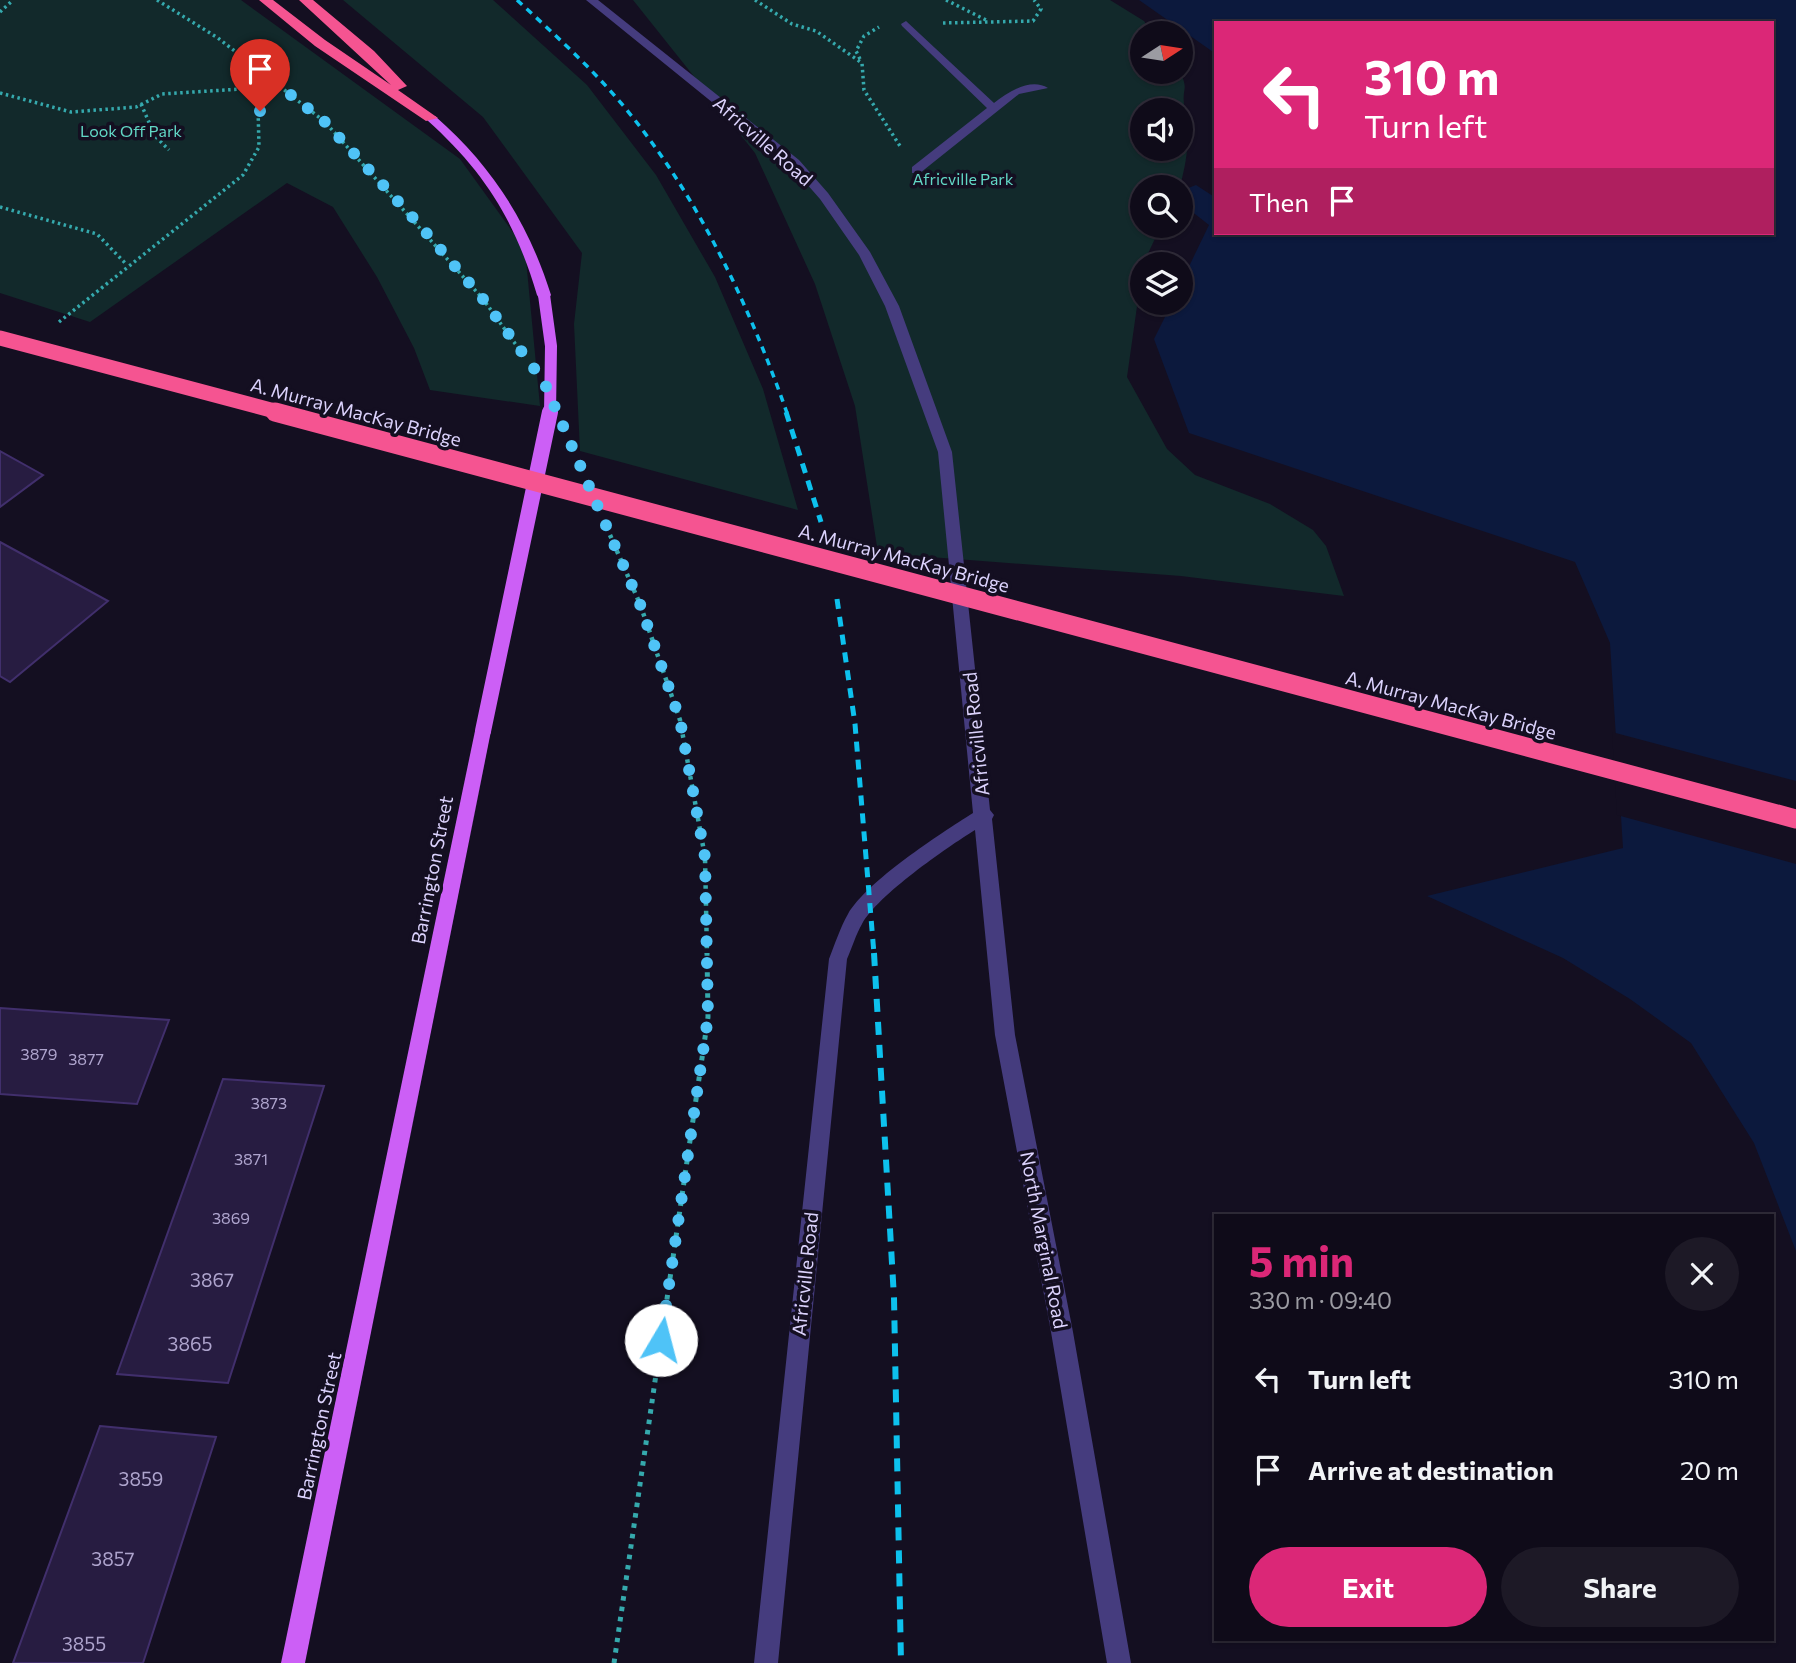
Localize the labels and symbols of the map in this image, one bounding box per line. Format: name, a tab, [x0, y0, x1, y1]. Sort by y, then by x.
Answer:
north arrow	[1130, 21, 1194, 84]
pin	[230, 39, 290, 111]
street label: Africville Road	[709, 91, 818, 190]
park label: Look Off Park	[80, 121, 182, 140]
park label: Africville Park	[913, 169, 1014, 188]
street label: A. Murray MacKay Bridge	[248, 372, 464, 451]
street label: A. Murray MacKay Bridge	[796, 518, 1012, 597]
street label: A. Murray MacKay Bridge	[1343, 665, 1559, 744]
street label: Africville Road	[958, 671, 993, 797]
street label: Barrington Street	[406, 794, 457, 946]
house number: 3879	[21, 1044, 57, 1063]
house number: 3877	[68, 1049, 104, 1068]
house number: 3873	[251, 1093, 287, 1112]
house number: 3871	[234, 1149, 268, 1168]
street label: North Marginal Road	[1016, 1149, 1073, 1330]
house number: 3869	[212, 1208, 250, 1227]
street label: Africville Road	[787, 1211, 822, 1337]
house number: 3867	[190, 1268, 234, 1291]
position arrow	[624, 1303, 698, 1377]
house number: 3865	[168, 1332, 212, 1355]
street label: Barrington Street	[292, 1350, 345, 1502]
house number: 3859	[119, 1467, 163, 1490]
house number: 3857	[91, 1547, 135, 1570]
house number: 3855	[62, 1632, 106, 1655]

